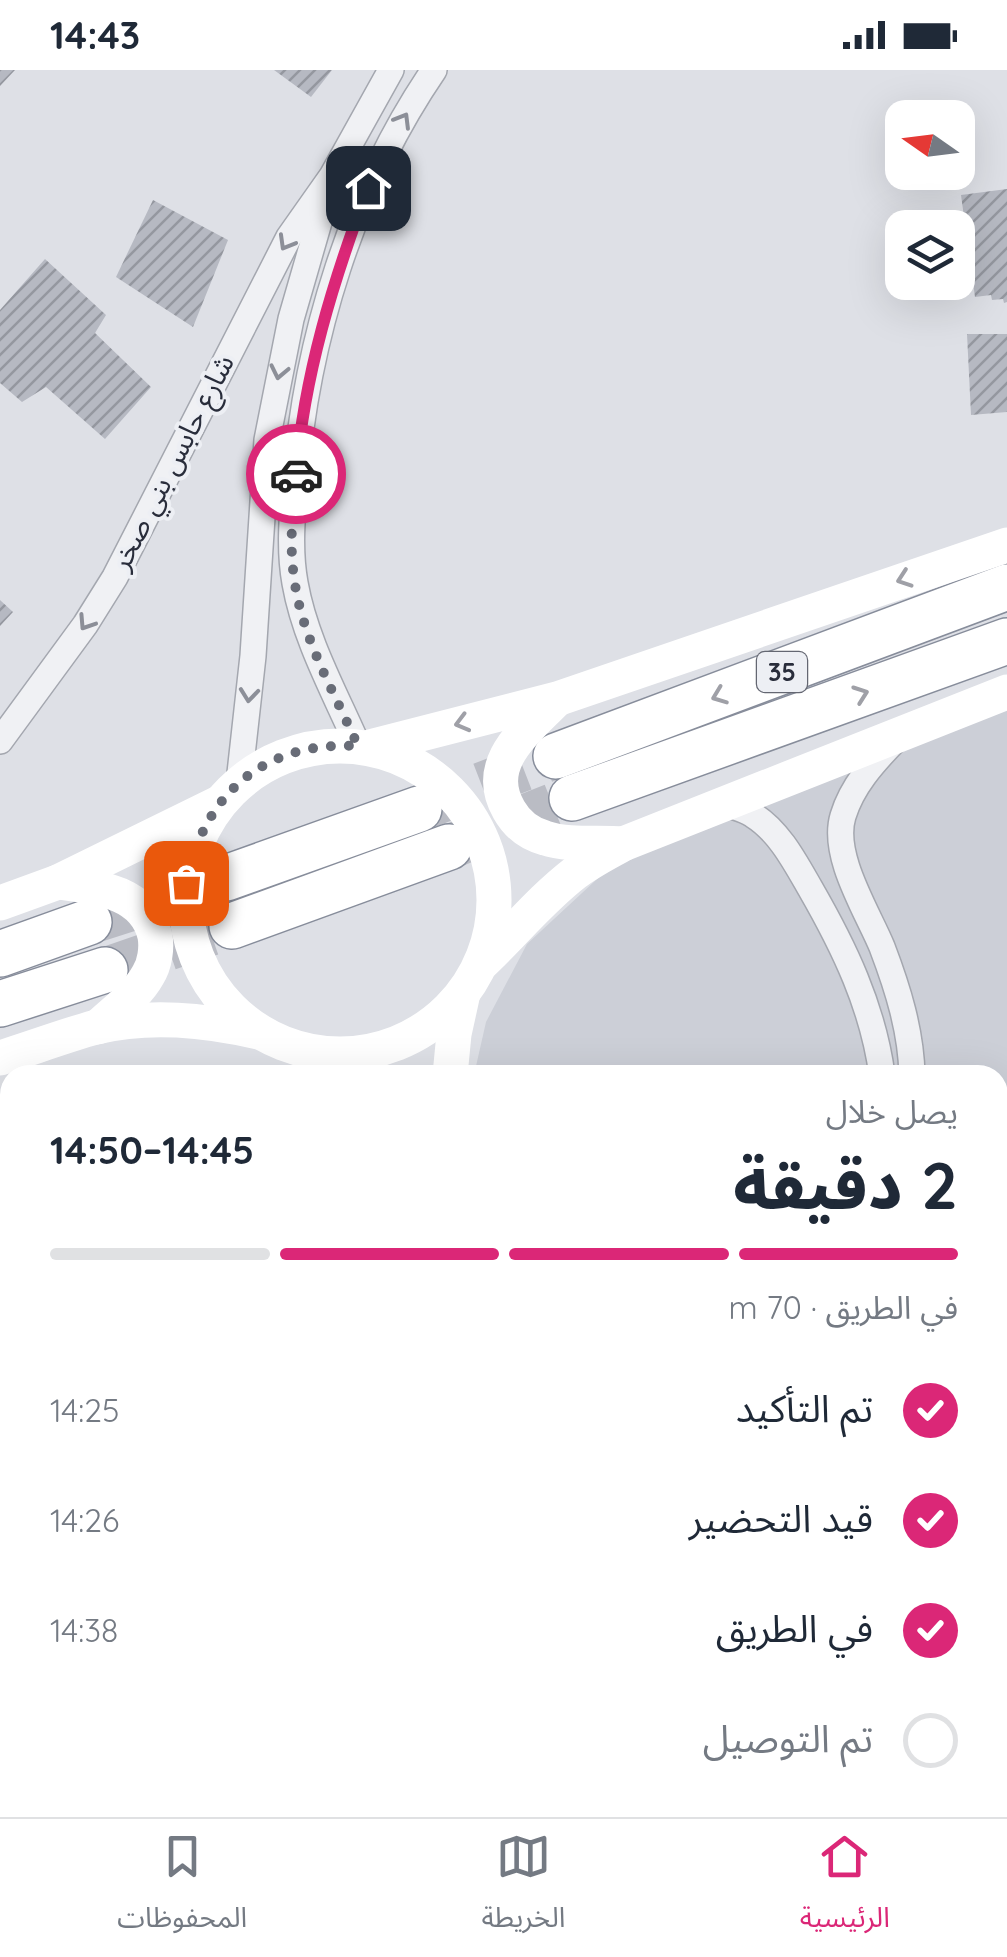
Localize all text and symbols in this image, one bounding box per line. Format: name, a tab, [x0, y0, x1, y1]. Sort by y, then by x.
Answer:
text: 14:43	[50, 11, 140, 59]
north arrow	[885, 100, 975, 190]
map controls	[885, 100, 975, 300]
one-way arrow	[391, 112, 410, 130]
pin	[326, 146, 411, 231]
icon: home	[341, 161, 396, 216]
button: layers	[885, 210, 975, 300]
one-way arrow	[279, 232, 298, 250]
street label: شارع حابس بني صخر	[102, 348, 245, 578]
one-way arrow	[270, 363, 291, 380]
courier	[246, 424, 346, 524]
icon: car	[269, 447, 324, 502]
one-way arrow	[897, 568, 914, 588]
one-way arrow	[79, 612, 98, 630]
road number: 35	[757, 652, 807, 692]
one-way arrow	[712, 684, 729, 705]
one-way arrow	[851, 685, 868, 706]
one-way arrow	[239, 687, 261, 703]
one-way arrow	[454, 711, 471, 732]
pin	[144, 841, 229, 926]
icon: bag	[159, 856, 214, 911]
text: يصل خلال	[826, 1091, 958, 1131]
text: 14:45–14:50	[50, 1126, 254, 1174]
text: 2 دقيقة	[733, 1144, 958, 1225]
text: في الطريق · 70 m	[728, 1287, 958, 1327]
icon: check	[903, 1383, 958, 1438]
text: تم التأكيد	[736, 1384, 873, 1432]
text: 14:25	[50, 1390, 119, 1430]
icon: check	[903, 1493, 958, 1548]
text: قيد التحضير	[689, 1494, 873, 1542]
text: 14:26	[50, 1500, 119, 1540]
icon: check	[903, 1603, 958, 1658]
text: في الطريق	[716, 1604, 873, 1652]
text: 14:38	[50, 1610, 118, 1650]
text: تم التوصيل	[703, 1714, 873, 1762]
tab: المحفوظات	[117, 1829, 247, 1948]
tab: الخريطة	[482, 1829, 565, 1948]
tab: الرئيسية	[800, 1829, 890, 1948]

